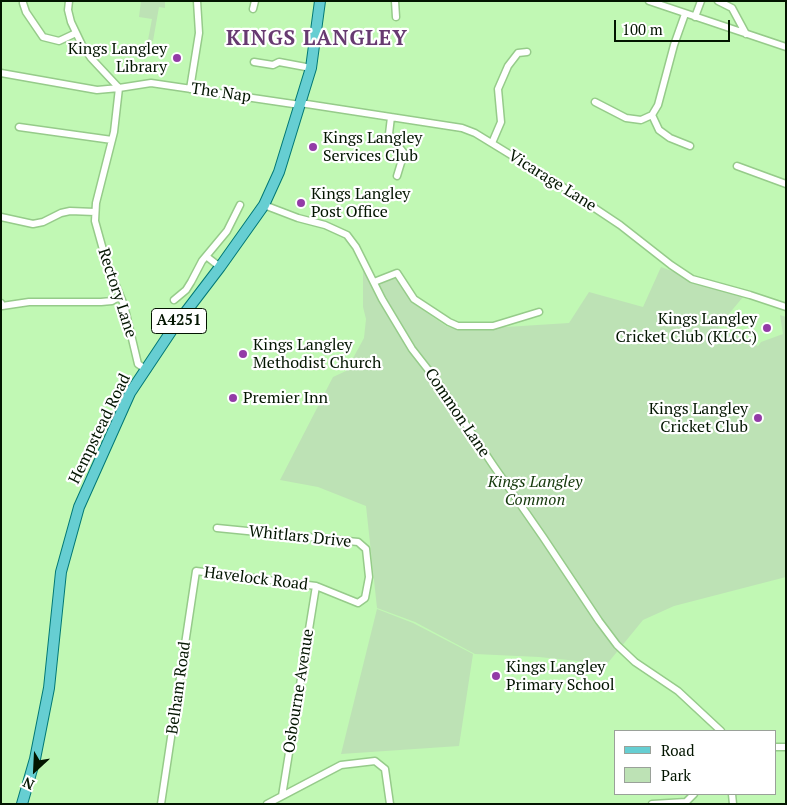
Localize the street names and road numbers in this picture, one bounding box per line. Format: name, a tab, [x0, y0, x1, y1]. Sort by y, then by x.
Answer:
street label: The Nap	[190, 79, 252, 107]
street label: Vicarage Lane	[504, 146, 600, 216]
street label: Rectory Lane	[94, 246, 140, 340]
road number: A4251	[152, 308, 206, 334]
street label: Common Lane	[420, 365, 494, 461]
street label: Hempstead Road	[65, 371, 135, 487]
street label: Whitlars Drive	[248, 522, 352, 552]
street label: Havelock Road	[203, 563, 309, 595]
street label: Osbourne Avenue	[280, 628, 318, 754]
street label: Belham Road	[163, 640, 195, 736]

